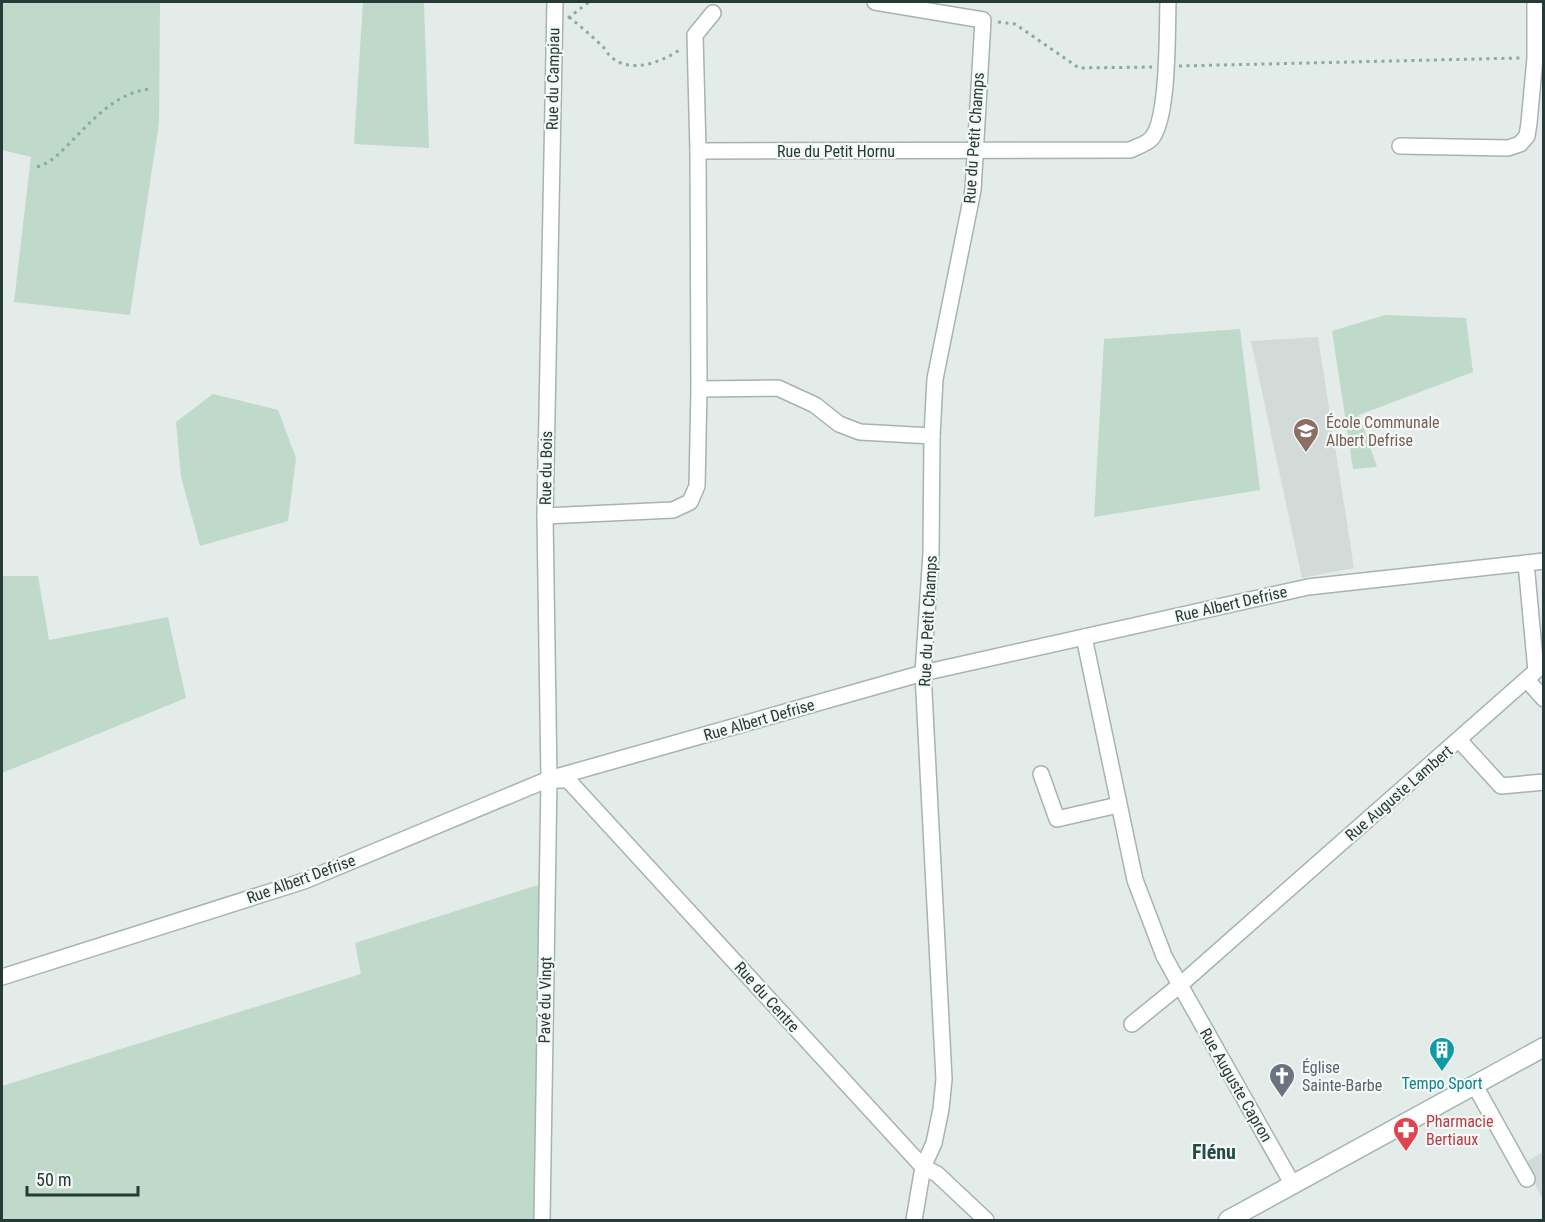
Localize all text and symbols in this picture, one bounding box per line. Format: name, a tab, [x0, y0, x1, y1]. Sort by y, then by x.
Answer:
street label: Rue du Campiau	[543, 28, 563, 130]
street label: Rue du Petit Champs	[960, 72, 988, 204]
street label: Rue du Petit Hornu	[777, 142, 895, 161]
place label: École Communale Albert Defrise	[1326, 413, 1440, 450]
school or university icon: École Communale Albert Defrise	[1291, 416, 1321, 454]
street label: Rue du Bois	[536, 431, 556, 505]
street label: Rue du Petit Champs	[915, 555, 941, 687]
street label: Rue Albert Defrise	[1173, 582, 1289, 626]
street label: Rue Albert Defrise	[701, 695, 817, 745]
street label: Rue Auguste Lambert	[1342, 741, 1457, 845]
street label: Rue Albert Defrise	[244, 851, 358, 907]
street label: Pavé du Vingt	[535, 956, 555, 1043]
street label: Rue du Centre	[730, 958, 804, 1036]
street label: Rue Auguste Capron	[1196, 1025, 1276, 1145]
building icon: Tempo Sport	[1427, 1035, 1457, 1073]
place label: Église Sainte-Barbe	[1302, 1058, 1382, 1095]
church icon: Église Sainte-Barbe	[1267, 1061, 1297, 1099]
place label: Tempo Sport	[1402, 1074, 1483, 1093]
place label: Pharmacie Bertiaux	[1426, 1112, 1493, 1149]
pharmacy icon: Pharmacie Bertiaux	[1391, 1115, 1421, 1153]
district label: Flénu	[1192, 1140, 1236, 1164]
scale bar	[27, 1159, 138, 1197]
text: 50 m	[36, 1169, 71, 1190]

